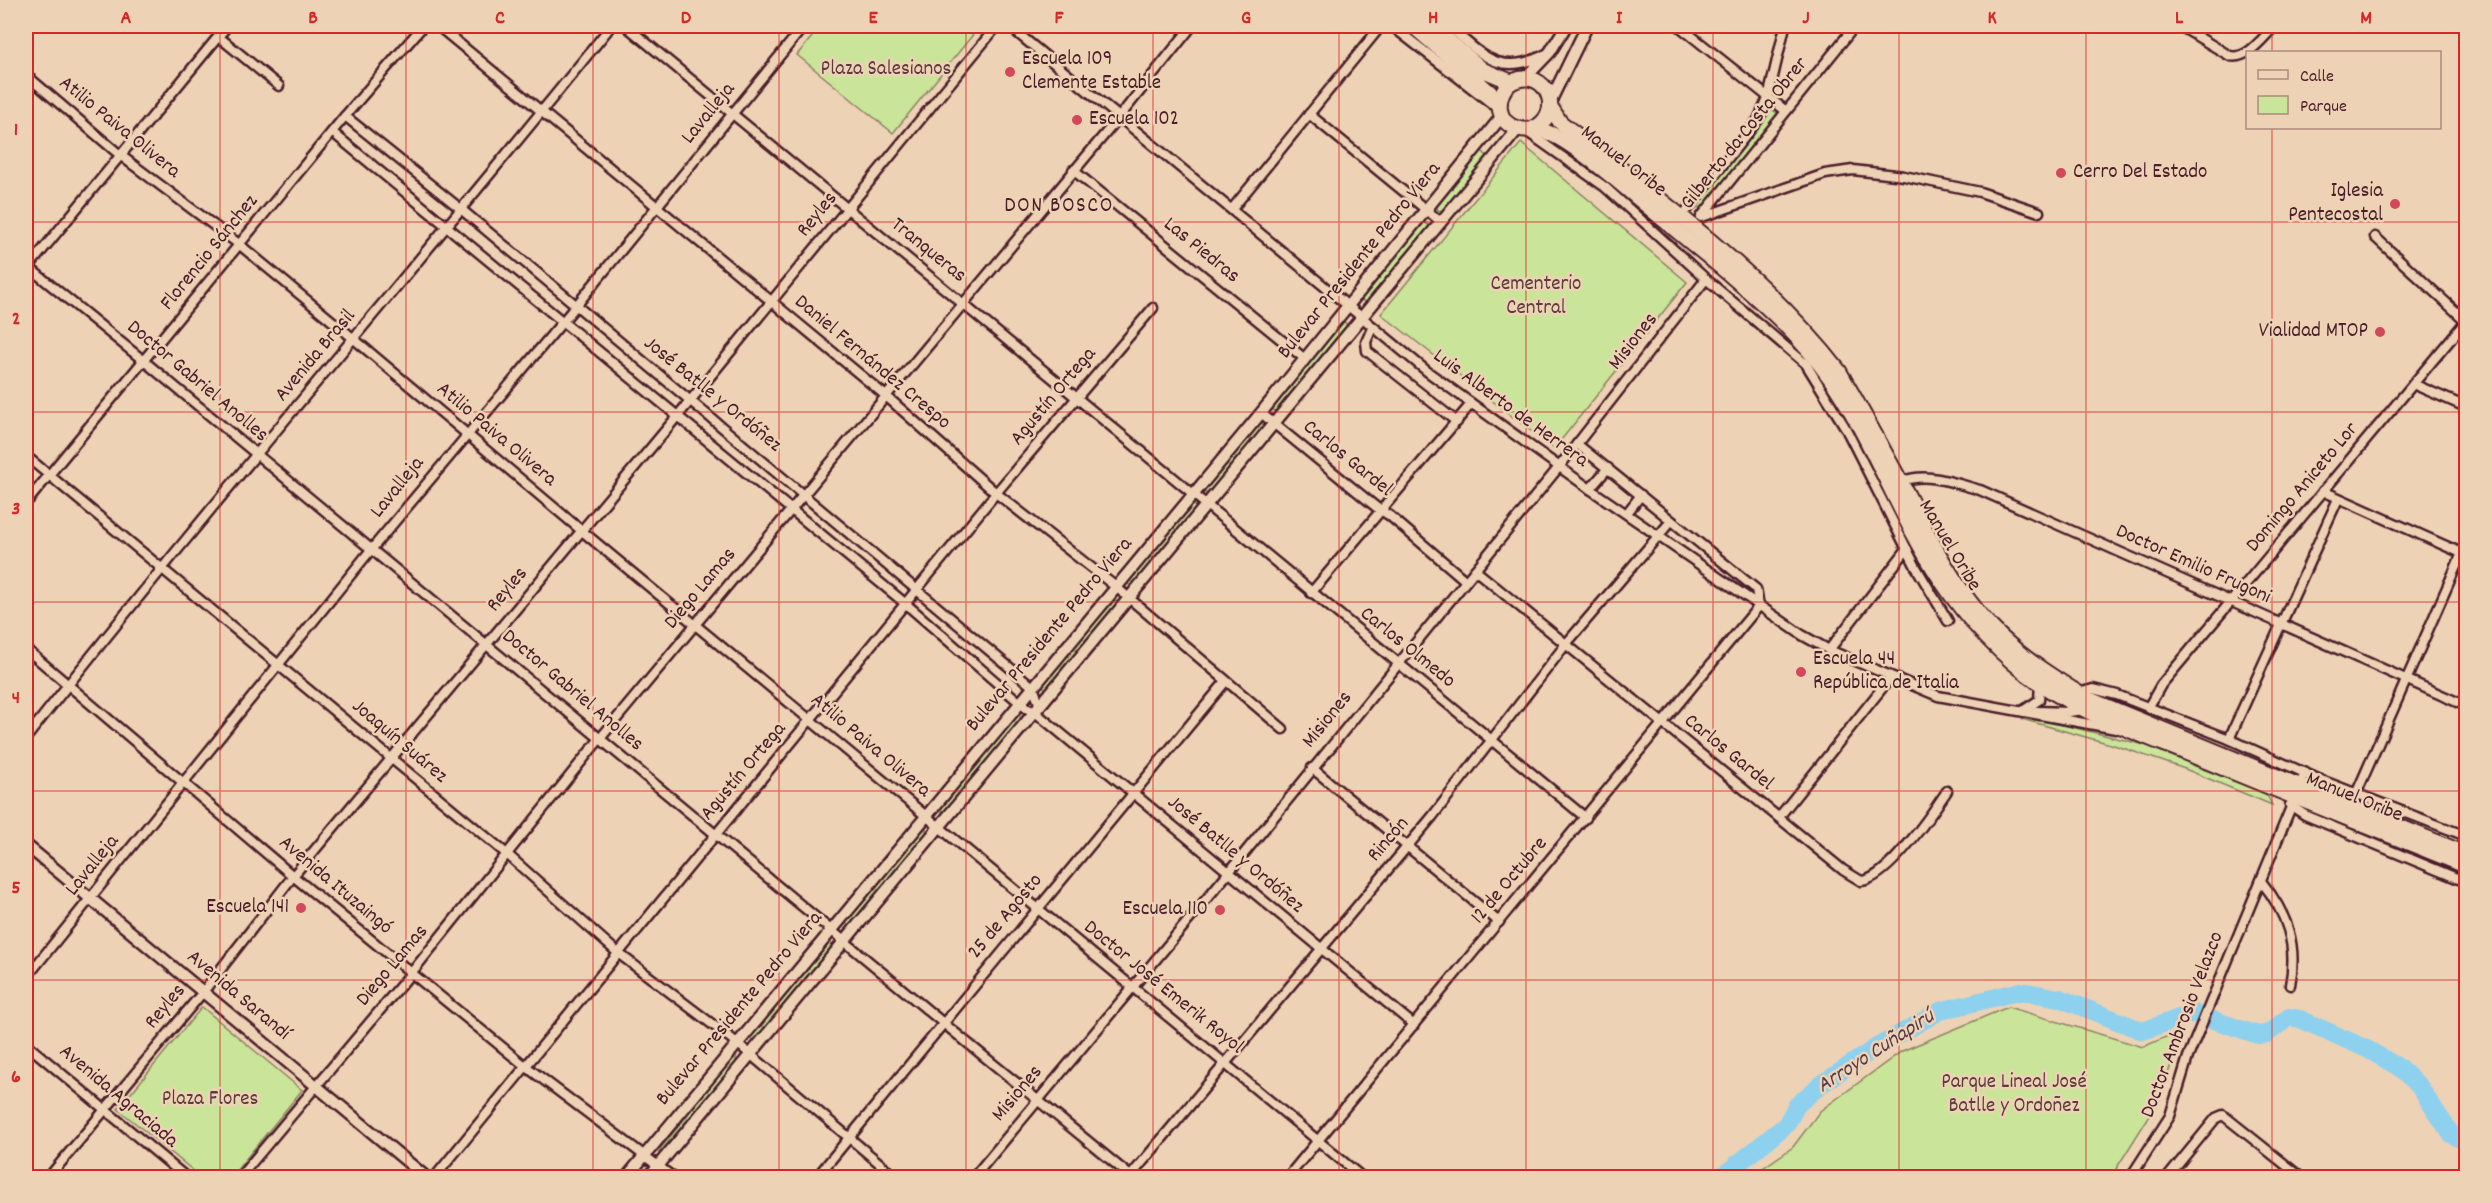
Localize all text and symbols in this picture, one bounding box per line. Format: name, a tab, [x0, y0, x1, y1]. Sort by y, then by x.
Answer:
text: A	[121, 5, 132, 33]
text: B	[308, 5, 318, 33]
text: C	[495, 5, 505, 33]
text: D	[681, 5, 692, 33]
text: E	[868, 5, 878, 33]
text: F	[1055, 5, 1065, 33]
text: G	[1241, 5, 1251, 33]
text: H	[1428, 5, 1438, 33]
text: I	[1616, 5, 1623, 33]
text: J	[1802, 5, 1810, 33]
text: K	[1987, 5, 1997, 33]
text: L	[2175, 5, 2184, 33]
text: M	[2360, 5, 2372, 33]
place label: Escuela 109 Clemente Estable	[1022, 45, 1161, 99]
street label: Gilberto da Costa Obrer	[1674, 51, 1816, 217]
legend	[2246, 51, 2441, 129]
park label: Plaza Salesianos	[821, 55, 951, 85]
marker: Escuela 109 Clemente Estable	[1003, 65, 1017, 79]
text: Calle	[2300, 65, 2334, 90]
street label: Atilio Paiva Olivera	[52, 69, 187, 187]
street label: Lavalleja	[675, 76, 744, 151]
text: Parque	[2300, 95, 2347, 120]
place label: Escuela 102	[1089, 105, 1179, 135]
marker: Escuela 102	[1070, 113, 1084, 127]
text: 1	[14, 117, 18, 145]
street label: Manuel Oribe	[1574, 119, 1672, 205]
street label: Bulevar Presidente Pedro Viera	[1271, 155, 1450, 366]
place label: Cerro Del Estado	[2073, 158, 2207, 188]
marker: Cerro Del Estado	[2054, 166, 2068, 180]
place label: Iglesia Pentecostal	[2288, 177, 2384, 231]
street label: Reyles	[790, 186, 846, 244]
street label: Florencio Sánchez	[154, 189, 266, 317]
district label: DON BOSCO	[1004, 191, 1114, 222]
marker: Iglesia Pentecostal	[2388, 197, 2402, 211]
street label: Tranqueras	[884, 211, 972, 291]
street label: Las Piedras	[1156, 211, 1246, 291]
park label: Cementerio Central	[1491, 270, 1581, 324]
street label: Daniel Fernández Crespo	[787, 288, 957, 438]
street label: Avenida Brasil	[268, 303, 364, 409]
text: 2	[12, 306, 20, 334]
street label: Misiones	[1602, 307, 1666, 377]
street label: Doctor Gabriel Anolles	[120, 314, 274, 450]
place label: Vialidad MTOP	[2259, 317, 2368, 347]
marker: Vialidad MTOP	[2373, 325, 2387, 339]
street label: José Batlle y Ordóñez	[636, 330, 788, 460]
street label: Agustín Ortega	[1004, 340, 1105, 453]
street label: Luis Alberto de Herrera	[1426, 342, 1595, 476]
street label: Atilio Paiva Olivera	[429, 376, 564, 495]
street label: Carlos Gardel	[1295, 413, 1399, 505]
street label: Domingo Aniceto Lor	[2239, 416, 2367, 560]
street label: Lavalleja	[364, 450, 433, 525]
street label: Manuel Oribe	[1910, 495, 1988, 597]
text: 3	[12, 496, 20, 524]
street label: Doctor Emilio Frugoni	[2110, 517, 2276, 613]
street label: Bulevar Presidente Pedro Viera	[960, 530, 1141, 739]
street label: Diego Lamas	[658, 542, 744, 636]
street label: Reyles	[480, 561, 536, 619]
street label: Carlos Olmedo	[1353, 600, 1461, 696]
street label: Doctor Gabriel Anolles	[495, 623, 649, 759]
place label: Escuela 44 República de Italia	[1813, 645, 1960, 699]
marker: Escuela 44 República de Italia	[1794, 665, 1808, 679]
text: 4	[12, 685, 20, 713]
street label: Misiones	[1296, 685, 1360, 755]
street label: Atilio Paiva Olivera	[803, 687, 938, 806]
street label: Joaquín Suárez	[344, 693, 454, 791]
street label: Carlos Gardel	[1676, 707, 1780, 799]
street label: Agustín Ortega	[694, 715, 795, 828]
street label: Manuel Oribe	[2301, 765, 2407, 831]
street label: José Batlle y Ordóñez	[1160, 789, 1310, 921]
street label: Rincón	[1361, 811, 1417, 869]
street label: Lavalleja	[59, 828, 128, 903]
street label: Avenida Ituzaingó	[271, 829, 399, 943]
street label: 12 de Octubre	[1464, 831, 1556, 931]
street label: 25 de Agosto	[961, 868, 1051, 966]
text: 5	[11, 875, 21, 903]
place label: Escuela 141	[206, 893, 289, 923]
place label: Escuela 110	[1123, 895, 1208, 925]
marker: Escuela 141	[294, 901, 308, 915]
marker: Escuela 110	[1213, 903, 1227, 917]
street label: Bulevar Presidente Pedro Viera	[650, 904, 831, 1113]
street label: Doctor José Emerik Royol	[1076, 914, 1250, 1062]
street label: Diego Lamas	[350, 919, 436, 1013]
street label: Doctor Ambrosio Velazco	[2134, 928, 2232, 1122]
street label: Avenida Sarandí	[179, 943, 298, 1050]
street label: Reyles	[138, 978, 194, 1036]
water label: Arroyo Cuñapirú	[1811, 1001, 1943, 1102]
street label: Avenida Agraciada	[52, 1038, 185, 1157]
street label: Misiones	[985, 1059, 1051, 1129]
text: 6	[11, 1064, 21, 1092]
park label: Parque Lineal José Batlle y Ordoñez	[1941, 1068, 2087, 1122]
park label: Plaza Flores	[162, 1085, 258, 1115]

